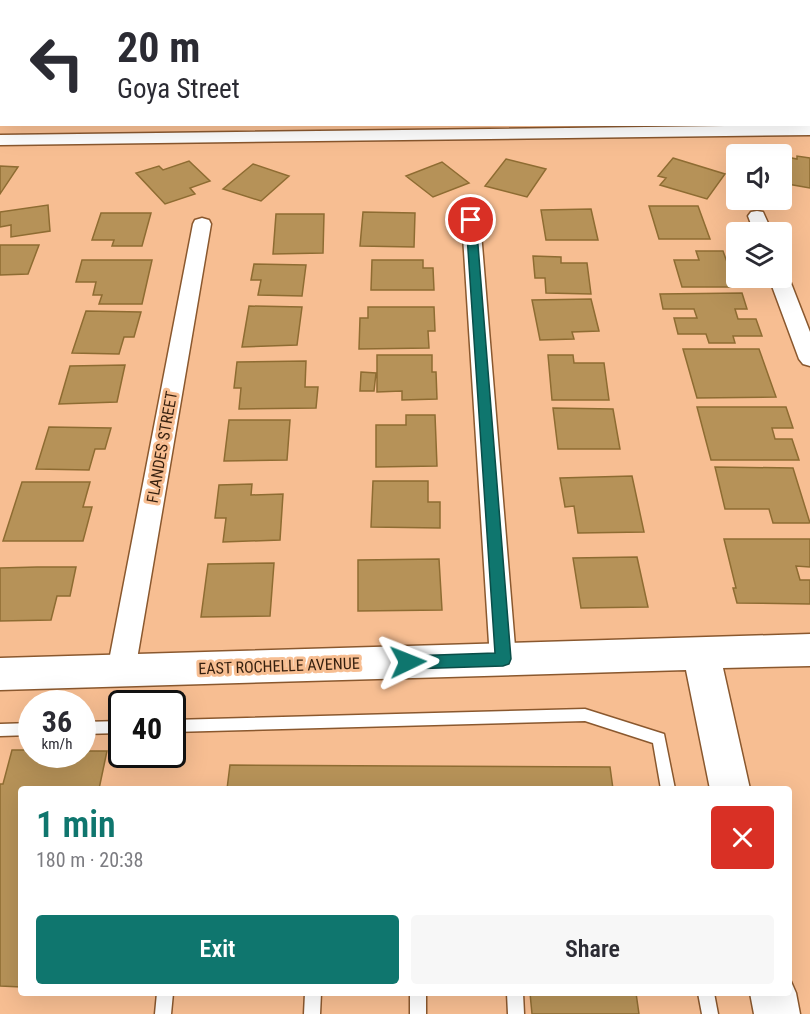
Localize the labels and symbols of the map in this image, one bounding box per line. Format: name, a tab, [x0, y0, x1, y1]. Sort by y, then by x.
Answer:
pin	[445, 194, 496, 245]
street label: FLANDES STREET	[143, 390, 181, 504]
position arrow	[376, 630, 440, 694]
street label: EAST ROCHELLE AVENUE	[198, 654, 360, 678]
speed limit sign: 40	[108, 690, 186, 768]

